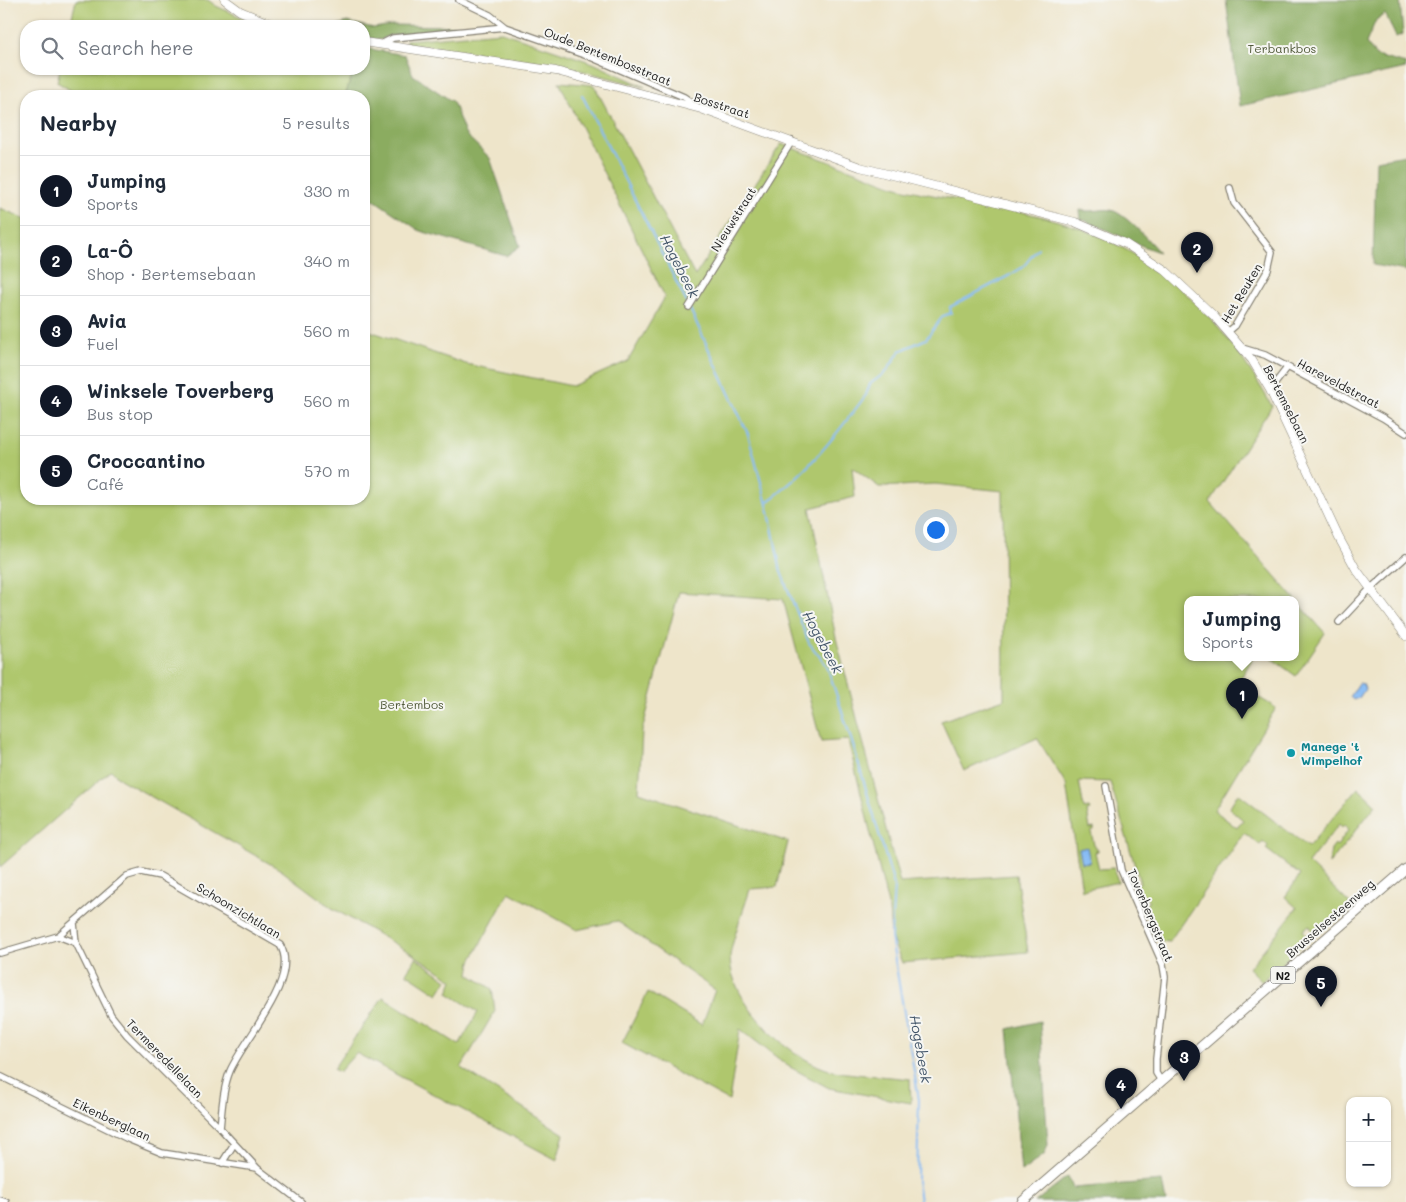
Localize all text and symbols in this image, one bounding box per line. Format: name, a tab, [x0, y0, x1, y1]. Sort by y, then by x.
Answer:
search box	[20, 20, 370, 75]
street label: Oude Bertembosstraat	[542, 23, 674, 89]
icon: search	[38, 34, 66, 62]
text: Search here	[78, 35, 194, 60]
park label: Terbankbos	[1248, 40, 1317, 56]
street label: Bosstraat	[692, 88, 752, 122]
text: Nearby	[40, 109, 117, 136]
text: 5 results	[282, 112, 350, 133]
text: Jumping	[87, 168, 166, 193]
text: 1	[52, 180, 60, 201]
text: 330 m	[304, 180, 350, 201]
street label: Nieuwstraat	[707, 184, 759, 254]
text: Sports	[87, 193, 138, 214]
water label: Hogebeek	[656, 231, 704, 301]
pin: 2	[1181, 232, 1213, 273]
text: La-Ô	[87, 238, 133, 263]
text: 2	[52, 250, 60, 271]
text: 340 m	[303, 250, 350, 271]
street label: Het Reuken	[1217, 260, 1265, 326]
text: Shop · Bertemsebaan	[87, 263, 256, 284]
text: Avia	[87, 308, 127, 333]
text: 3	[51, 320, 61, 341]
text: 560 m	[303, 320, 350, 341]
text: Fuel	[87, 333, 119, 354]
street label: Hareveldstraat	[1295, 355, 1383, 411]
street label: Bertemsebaan	[1260, 362, 1314, 446]
text: Winksele Toverberg	[87, 378, 274, 403]
text: 4	[51, 390, 61, 411]
text: 560 m	[303, 390, 350, 411]
text: Bus stop	[87, 403, 153, 424]
text: Croccantino	[87, 448, 205, 473]
text: 5	[51, 460, 61, 481]
text: 570 m	[304, 460, 350, 481]
text: Café	[87, 473, 124, 494]
your location	[923, 517, 949, 543]
popup	[1184, 596, 1299, 661]
text: Jumping	[1202, 606, 1281, 631]
water label: Hogebeek	[798, 607, 848, 677]
text: Sports	[1202, 631, 1253, 652]
pin: 1	[1226, 678, 1258, 719]
park label: Bertembos	[380, 696, 444, 712]
place label: Manege 't Wimpelhof	[1301, 738, 1363, 768]
marker: Manege 't Wimpelhof	[1285, 747, 1297, 759]
street label: Toverbergstraat	[1124, 866, 1178, 964]
street label: Brusselsesteenweg	[1283, 875, 1377, 961]
street label: Schoonzichtlaan	[194, 879, 284, 941]
road number: N2	[1270, 966, 1296, 984]
pin: 5	[1305, 966, 1337, 1007]
water label: Hogebeek	[906, 1013, 936, 1085]
street label: Termeredellelaan	[123, 1015, 207, 1101]
pin: 3	[1168, 1040, 1200, 1081]
pin: 4	[1105, 1068, 1137, 1109]
street label: Eikenberglaan	[71, 1094, 153, 1144]
map controls	[1346, 1097, 1391, 1187]
button: +	[1346, 1097, 1391, 1142]
button: −	[1346, 1142, 1391, 1187]

